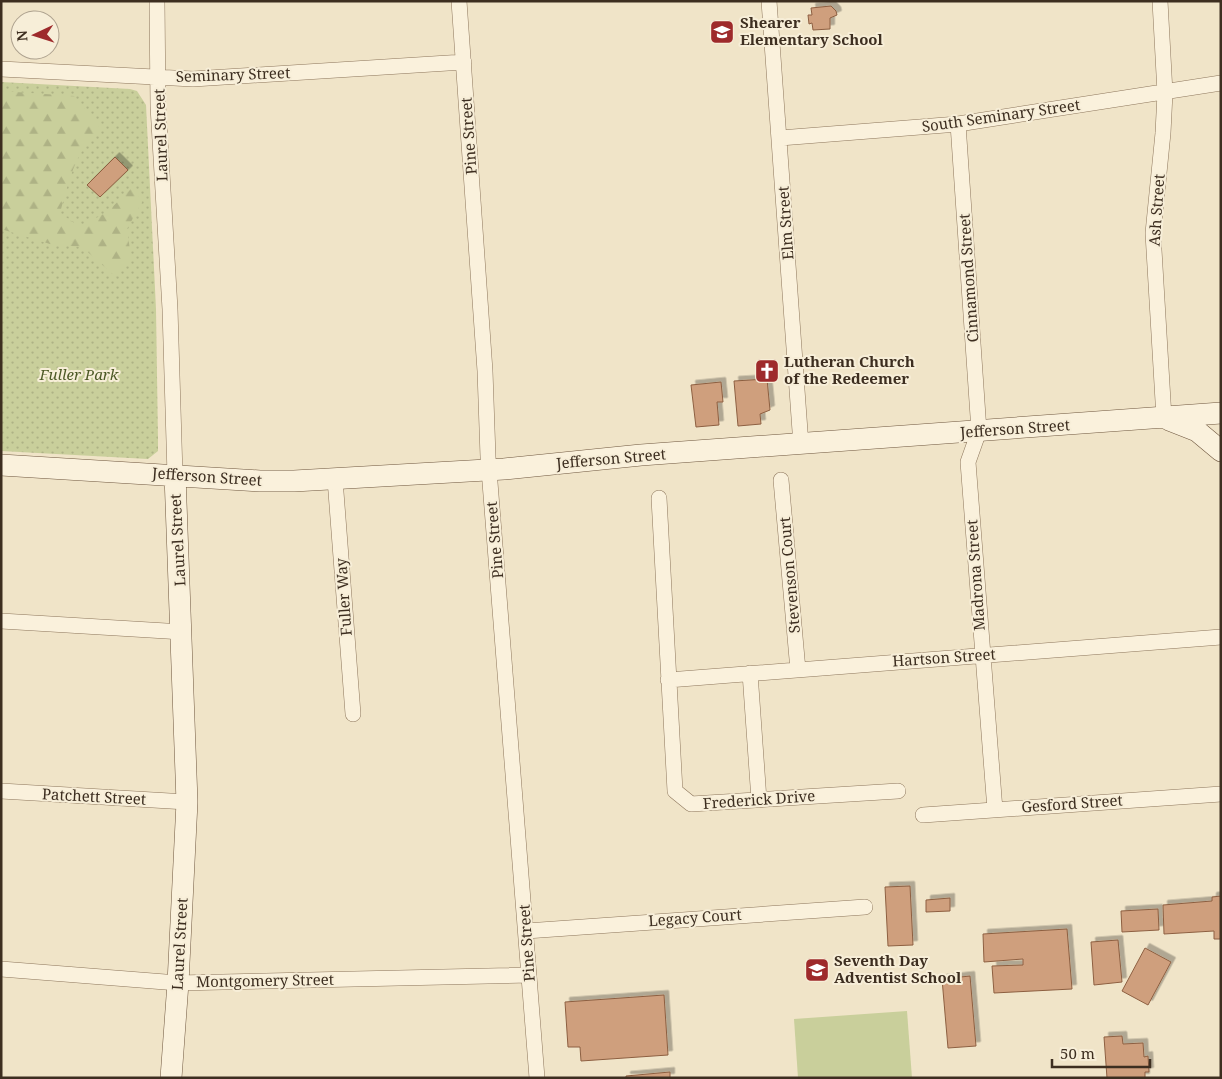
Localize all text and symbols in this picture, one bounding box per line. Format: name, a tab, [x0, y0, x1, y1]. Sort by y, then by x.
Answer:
north arrow	[10, 10, 60, 60]
place label: Shearer Elementary School	[740, 12, 884, 49]
school or university icon: Shearer Elementary School	[709, 19, 735, 45]
text: N	[12, 30, 31, 42]
street label: Seminary Street	[175, 62, 291, 86]
street label: Laurel Street	[148, 88, 172, 182]
street label: South Seminary Street	[920, 94, 1081, 136]
street label: Pine Street	[455, 97, 481, 175]
street label: Ash Street	[1143, 173, 1169, 247]
street label: Elm Street	[772, 186, 798, 261]
street label: Cinnamond Street	[954, 213, 982, 343]
place label: Lutheran Church of the Redeemer	[784, 351, 915, 388]
church icon: Lutheran Church of the Redeemer	[754, 358, 780, 384]
park label: Fuller Park	[39, 364, 119, 384]
street label: Jefferson Street	[958, 414, 1070, 442]
street label: Jefferson Street	[554, 443, 667, 473]
street label: Jefferson Street	[151, 462, 263, 490]
street label: Laurel Street	[165, 493, 189, 587]
street label: Pine Street	[481, 501, 507, 579]
street label: Stevenson Court	[774, 516, 804, 634]
street label: Madrona Street	[961, 519, 989, 631]
street label: Fuller Way	[330, 557, 356, 637]
street label: Hartson Street	[892, 643, 996, 671]
street label: Patchett Street	[42, 783, 147, 809]
street label: Frederick Drive	[702, 785, 816, 813]
street label: Gesford Street	[1021, 789, 1123, 817]
street label: Laurel Street	[167, 897, 191, 991]
street label: Pine Street	[513, 904, 539, 982]
street label: Legacy Court	[648, 904, 742, 930]
place label: Seventh Day Adventist School	[834, 950, 962, 987]
school or university icon: Seventh Day Adventist School	[804, 957, 830, 983]
street label: Montgomery Street	[196, 969, 334, 991]
scale bar	[1052, 1036, 1150, 1068]
text: 50 m	[1060, 1043, 1095, 1063]

